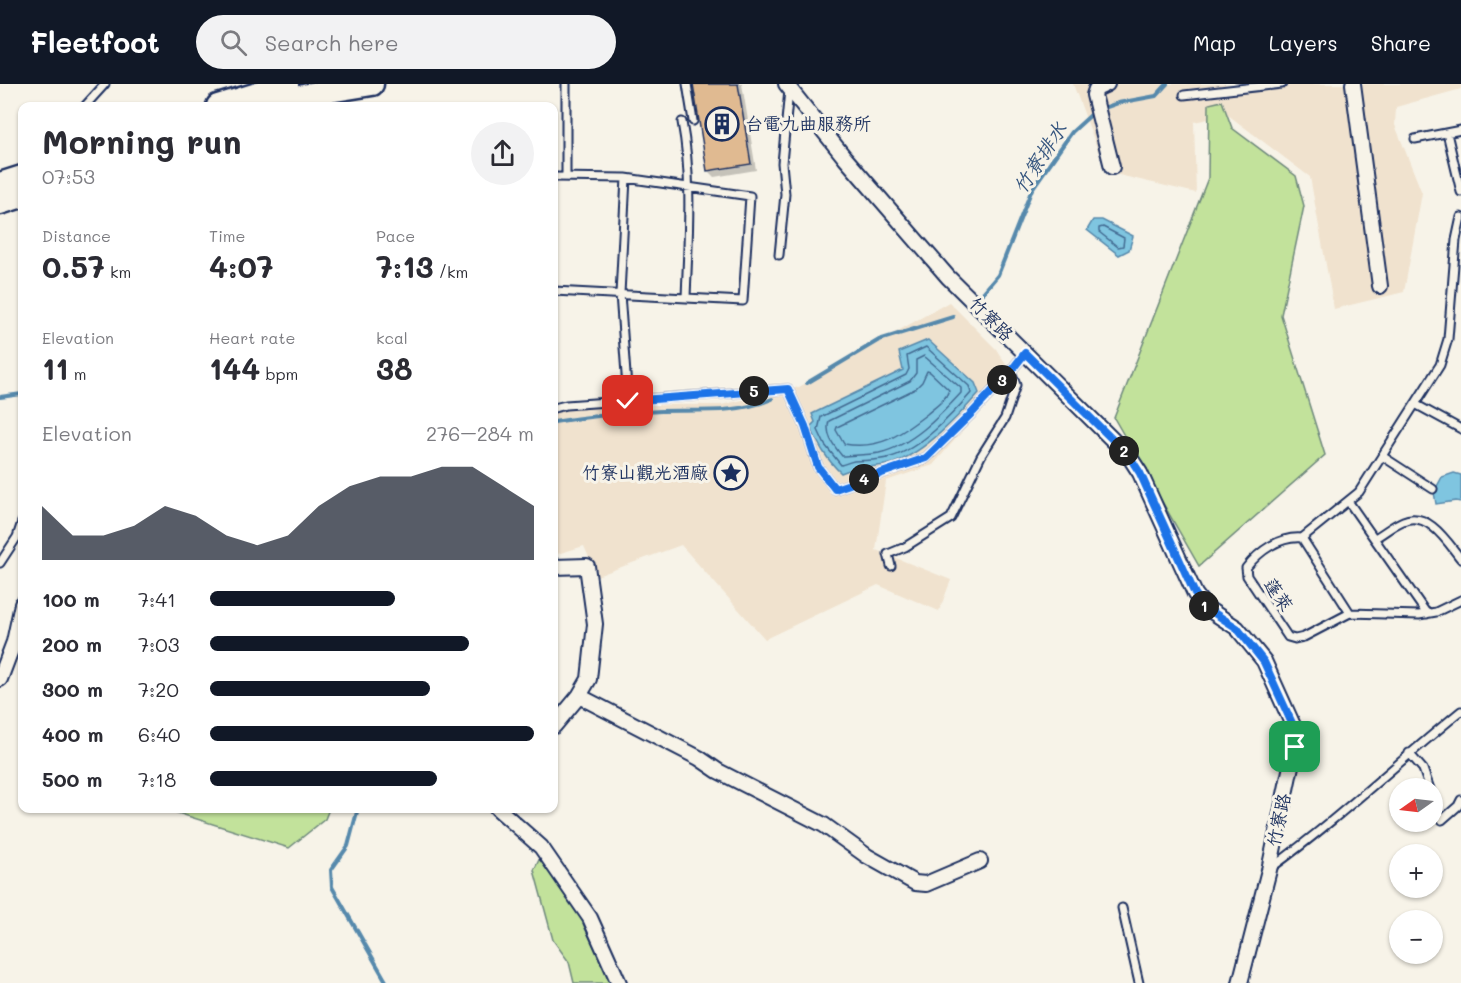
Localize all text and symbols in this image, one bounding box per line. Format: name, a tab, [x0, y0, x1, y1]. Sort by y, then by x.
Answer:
search box	[196, 15, 616, 69]
text: Fleetfoot	[30, 24, 160, 60]
icon: search	[217, 26, 250, 59]
text: Search here	[265, 28, 399, 57]
text: Map	[1193, 29, 1236, 56]
text: Layers	[1269, 29, 1338, 56]
text: Share	[1371, 29, 1431, 56]
building icon: 台電九曲服務所	[704, 106, 740, 142]
place label: 台電九曲服務所	[745, 111, 871, 135]
water label: 竹寮排水	[1006, 116, 1072, 198]
text: Morning run	[42, 119, 242, 162]
button: share	[471, 122, 534, 185]
text: 07:53	[42, 163, 95, 189]
text: Distance	[42, 225, 111, 246]
text: Time	[209, 225, 245, 246]
text: Pace	[376, 225, 415, 246]
text: 0.57	[42, 246, 105, 286]
text: 4:07	[209, 246, 274, 286]
text: 7:13	[376, 246, 434, 286]
text: km	[105, 261, 131, 282]
text: /km	[434, 261, 468, 282]
street label: 竹寮路	[964, 291, 1019, 346]
text: Elevation	[42, 327, 114, 348]
text: Heart rate	[209, 327, 295, 348]
text: kcal	[376, 327, 408, 348]
text: 11	[42, 348, 69, 388]
text: 144	[209, 348, 260, 388]
text: 38	[376, 348, 413, 388]
text: m	[69, 363, 86, 384]
text: bpm	[260, 363, 298, 384]
pin: 3	[987, 365, 1017, 395]
text: 3	[997, 369, 1007, 390]
pin	[602, 375, 653, 426]
pin: 5	[739, 376, 769, 406]
text: 5	[749, 380, 759, 401]
icon: check	[611, 384, 644, 417]
text: Elevation	[42, 420, 132, 446]
text: 276–284 m	[426, 420, 534, 446]
pin: 2	[1109, 436, 1139, 466]
text: 2	[1120, 440, 1128, 461]
place icon: 竹寮山觀光酒廠	[713, 455, 749, 491]
place label: 竹寮山觀光酒廠	[582, 460, 708, 484]
pin: 4	[849, 464, 879, 494]
text: 4	[859, 468, 869, 489]
street label: 蓬萊	[1259, 573, 1299, 616]
text: 100 m	[42, 586, 100, 612]
text: 7:41	[138, 586, 176, 612]
pin: 1	[1189, 591, 1219, 621]
text: 1	[1200, 595, 1208, 616]
text: 200 m	[42, 631, 102, 657]
text: 7:03	[138, 631, 179, 657]
text: 300 m	[42, 676, 103, 702]
text: 7:20	[138, 676, 179, 702]
text: 400 m	[42, 721, 103, 747]
text: 6:40	[138, 721, 180, 747]
pin	[1269, 721, 1320, 772]
icon: arrive	[1278, 730, 1311, 763]
text: 500 m	[42, 766, 102, 792]
text: 7:18	[138, 766, 176, 792]
north arrow	[1389, 778, 1443, 832]
map controls	[1389, 778, 1443, 964]
street label: 竹寮路	[1261, 791, 1295, 849]
button: +	[1389, 844, 1443, 898]
button: −	[1389, 910, 1443, 964]

